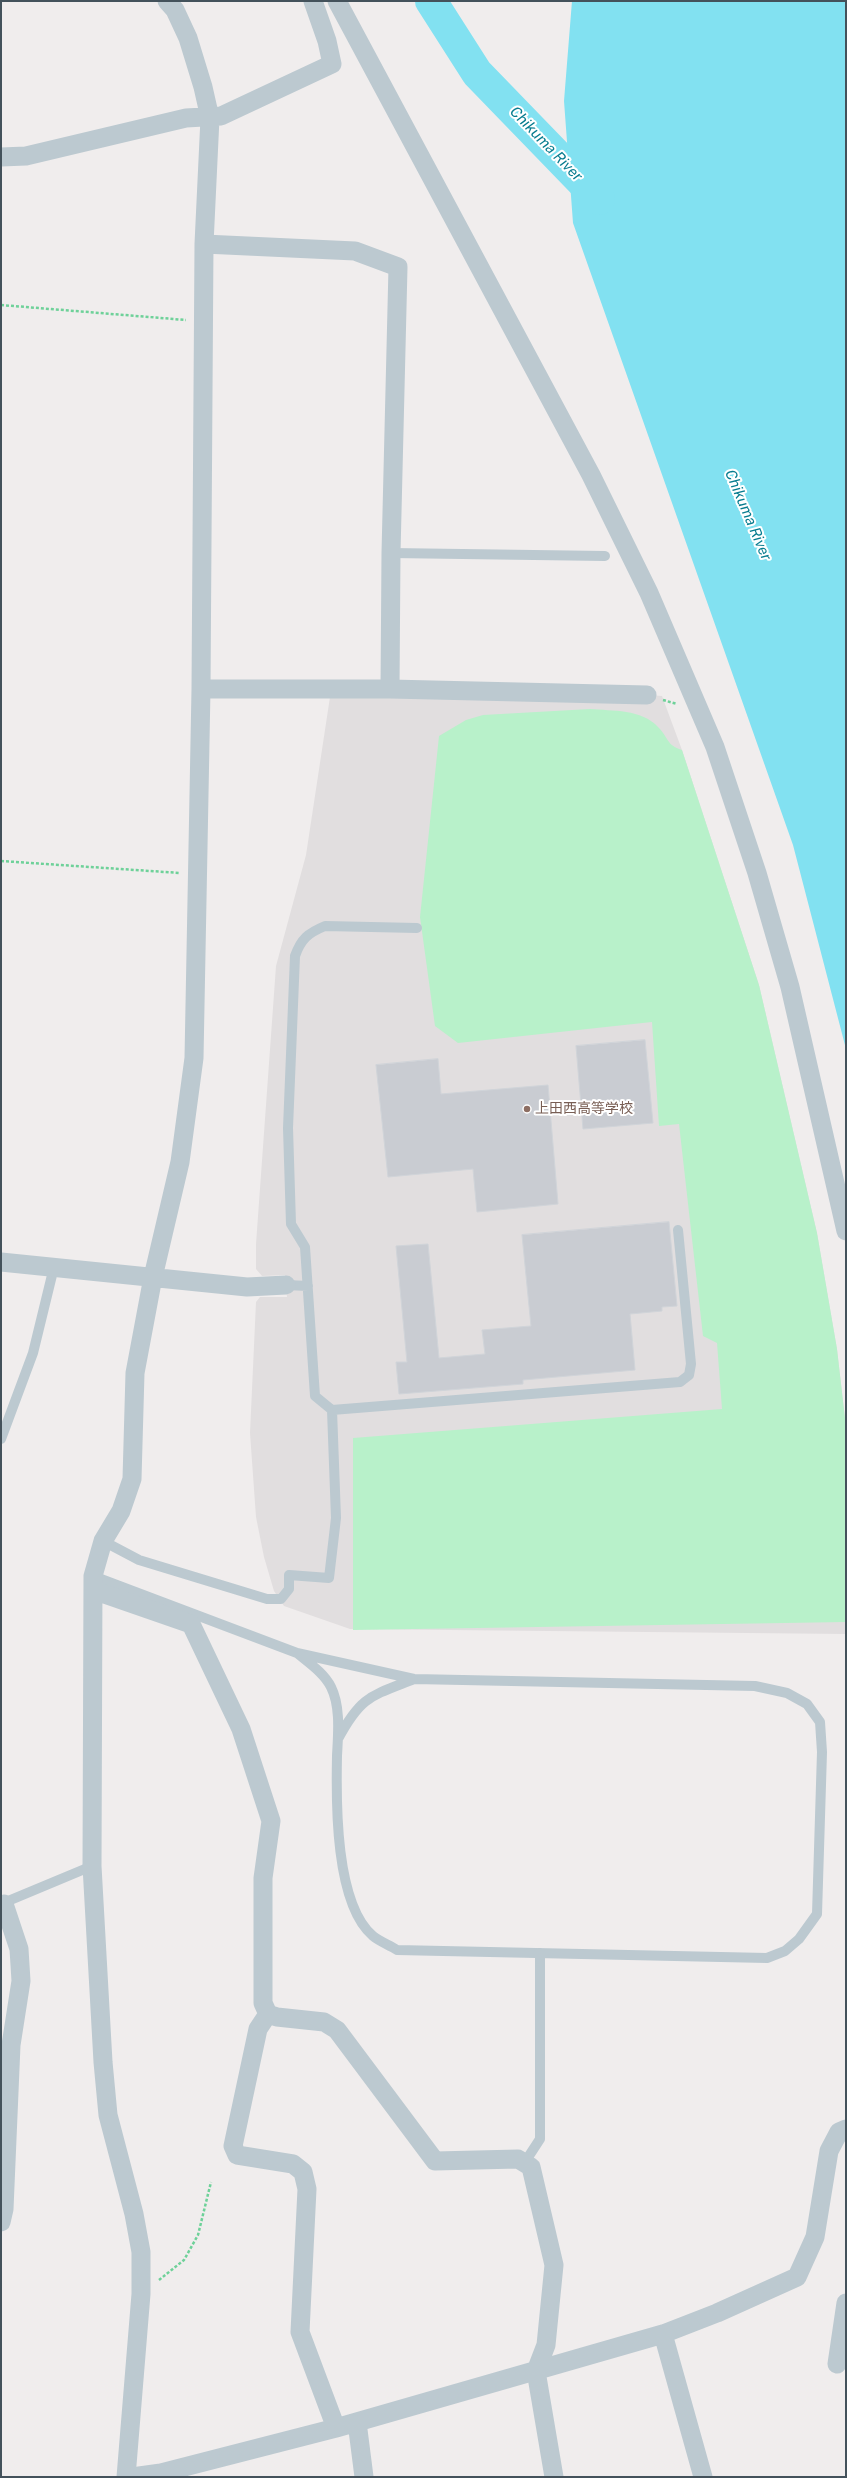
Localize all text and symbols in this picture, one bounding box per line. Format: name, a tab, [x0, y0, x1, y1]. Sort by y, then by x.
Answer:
water label: Chikuma River	[506, 103, 586, 185]
water label: Chikuma River	[721, 467, 775, 563]
place label: 上田西高等学校	[535, 1101, 633, 1117]
marker: 上田西高等学校	[522, 1104, 532, 1114]

